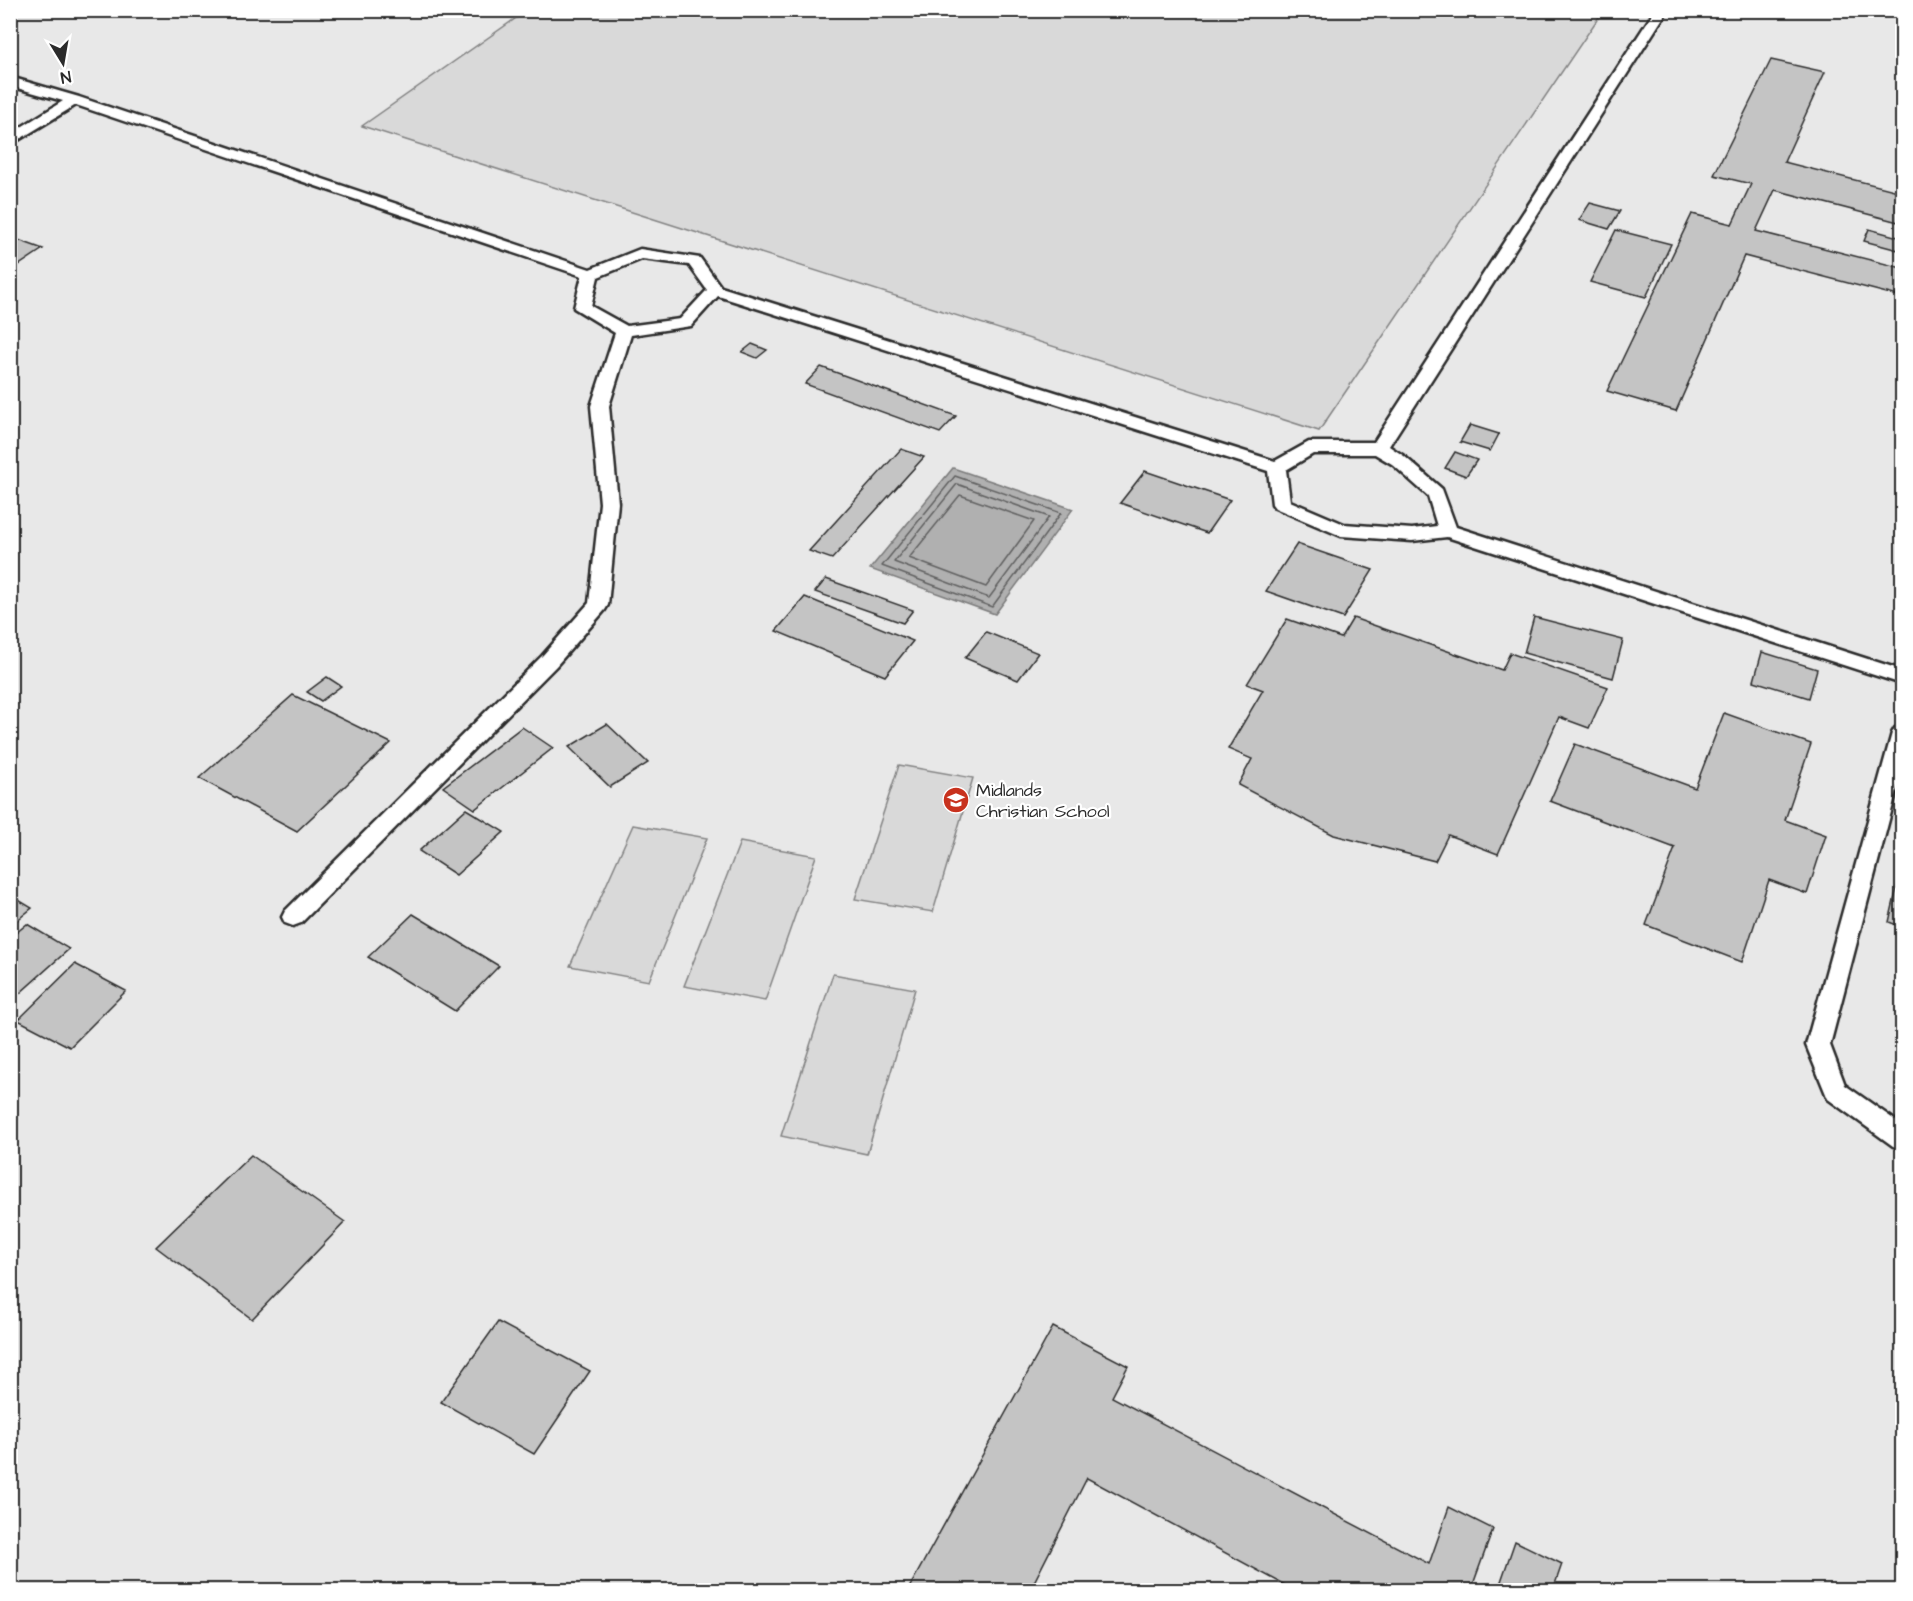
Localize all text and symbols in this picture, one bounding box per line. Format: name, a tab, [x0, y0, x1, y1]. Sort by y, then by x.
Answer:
north arrow	[33, 33, 93, 93]
text: N	[59, 65, 73, 88]
place label: Midlands Christian School	[976, 778, 1110, 824]
school or university icon: Midlands Christian School	[941, 785, 971, 815]

